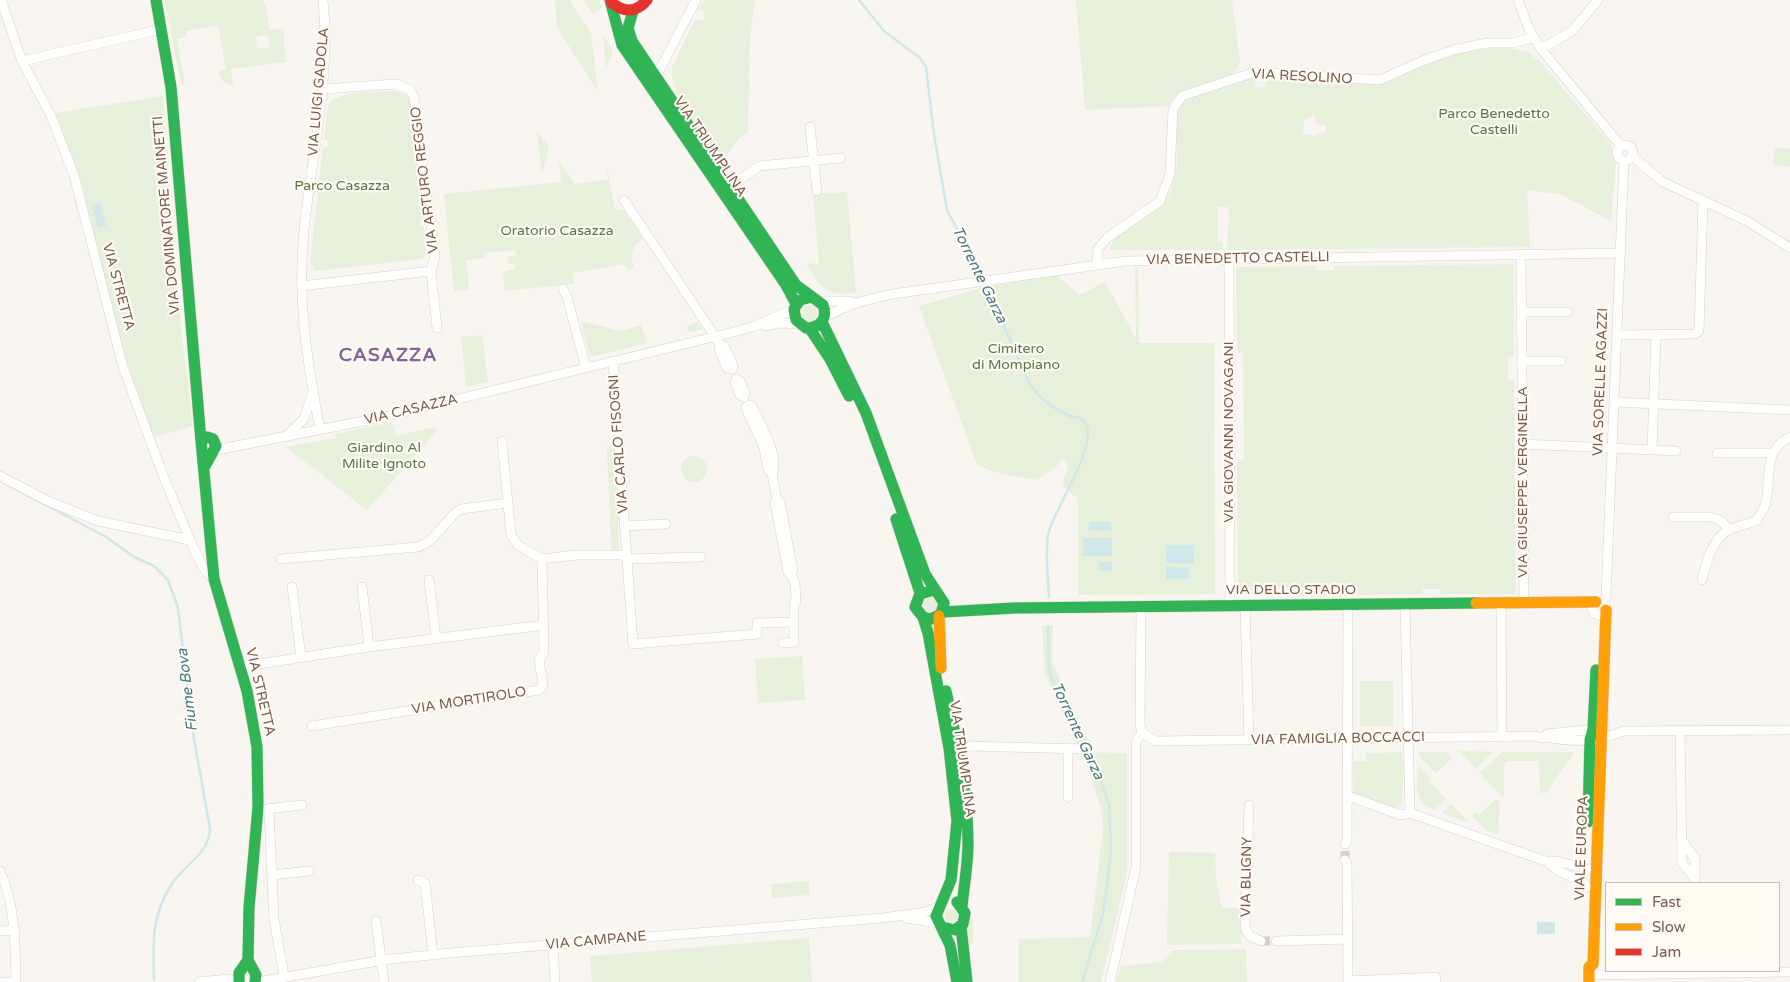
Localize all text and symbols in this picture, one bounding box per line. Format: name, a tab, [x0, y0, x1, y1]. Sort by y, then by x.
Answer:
street label: VIA LUIGI GADOLA	[305, 27, 333, 157]
street label: VIA RESOLINO	[1251, 66, 1353, 88]
street label: VIA TRIUMPLINA	[670, 94, 750, 200]
street label: VIA ARTURO REGGIO	[408, 106, 442, 254]
park label: Parco Benedetto Castelli	[1438, 106, 1550, 138]
street label: VIA DOMINATORE MAINETTI	[150, 115, 184, 315]
park label: Parco Casazza	[294, 178, 390, 194]
park label: Oratorio Casazza	[500, 223, 614, 239]
water label: Torrente Garza	[948, 224, 1010, 326]
street label: VIA STRETTA	[98, 241, 138, 333]
street label: VIA BENEDETTO CASTELLI	[1146, 249, 1330, 269]
street label: VIA SORELLE AGAZZI	[1590, 307, 1612, 457]
park label: Cimitero di Mompiano	[972, 341, 1060, 374]
street label: VIA GIOVANNI NOVAGANI	[1221, 341, 1237, 523]
district label: CASAZZA	[338, 345, 438, 367]
street label: VIA CARLO FISOGNI	[606, 374, 632, 514]
street label: VIA GIUSEPPE VERGINELLA	[1515, 386, 1531, 578]
street label: VIA CASAZZA	[363, 391, 459, 429]
park label: Giardino Al Milite Ignoto	[342, 440, 426, 472]
street label: VIA DELLO STADIO	[1226, 582, 1356, 598]
street label: VIA STRETTA	[242, 646, 278, 738]
water label: Fiume Bova	[174, 647, 202, 733]
water label: Torrente Garza	[1047, 679, 1107, 783]
street label: VIA MORTIROLO	[410, 684, 528, 718]
street label: VIA TRIUMPLINA	[946, 700, 978, 818]
street label: VIA FAMIGLIA BOCCACCI	[1251, 729, 1425, 749]
street label: VIALE EUROPA	[1572, 795, 1592, 901]
street label: VIA BLIGNY	[1238, 837, 1256, 917]
legend	[1605, 882, 1780, 972]
text: Fast	[1652, 893, 1681, 911]
text: Slow	[1652, 918, 1686, 936]
street label: VIA CAMPANE	[545, 928, 647, 954]
text: Jam	[1652, 943, 1681, 961]

